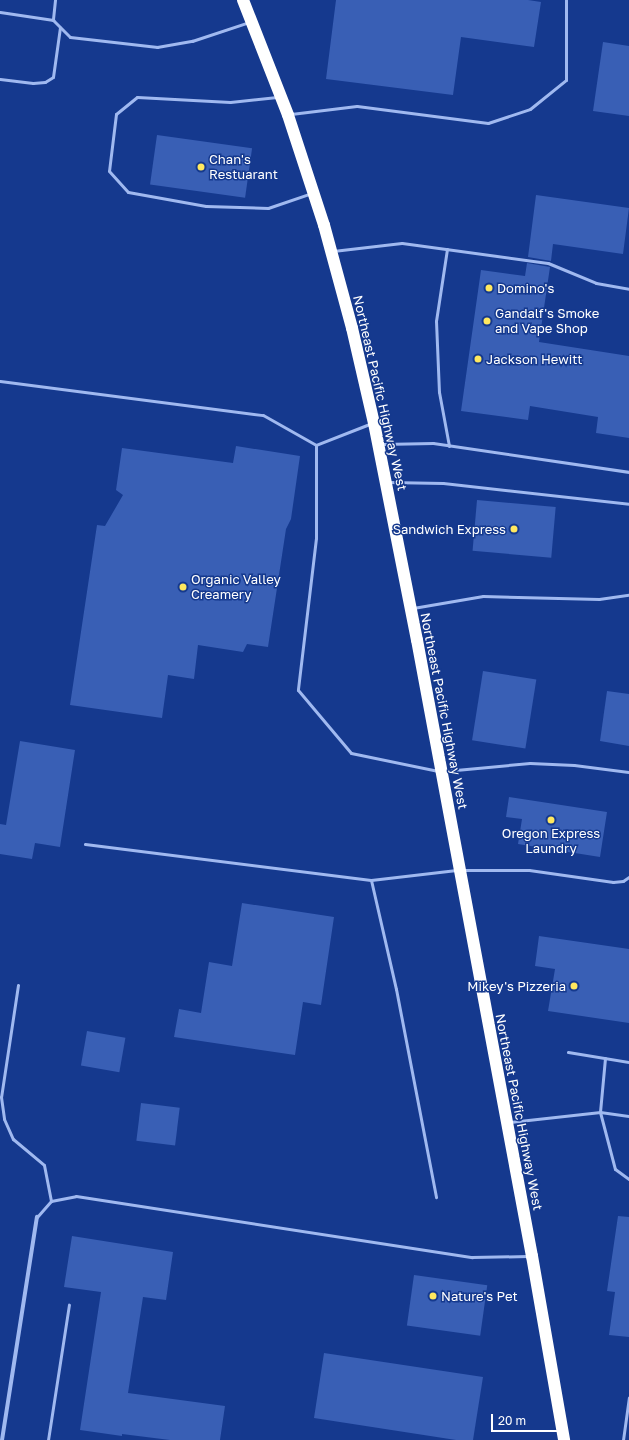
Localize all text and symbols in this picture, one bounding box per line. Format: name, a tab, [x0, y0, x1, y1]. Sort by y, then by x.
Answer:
place label: Chan's Restuarant	[209, 152, 278, 183]
marker: Chan's Restuarant	[196, 162, 206, 172]
place label: Domino's	[497, 280, 554, 296]
marker: Domino's	[484, 283, 494, 293]
street label: Northeast Pacific Highway West	[350, 294, 410, 492]
place label: Gandalf's Smoke and Vape Shop	[495, 306, 599, 337]
marker: Gandalf's Smoke and Vape Shop	[482, 316, 492, 326]
place label: Jackson Hewitt	[486, 351, 582, 367]
marker: Jackson Hewitt	[473, 354, 483, 364]
place label: Sandwich Express	[393, 521, 506, 537]
marker: Sandwich Express	[509, 524, 519, 534]
place label: Organic Valley Creamery	[191, 572, 281, 603]
marker: Organic Valley Creamery	[178, 582, 188, 592]
street label: Northeast Pacific Highway West	[417, 611, 471, 811]
marker: Oregon Express Laundry	[546, 815, 556, 825]
place label: Oregon Express Laundry	[502, 826, 600, 857]
place label: Mikey's Pizzeria	[467, 978, 566, 994]
marker: Mikey's Pizzeria	[569, 981, 579, 991]
street label: Northeast Pacific Highway West	[492, 1012, 546, 1212]
place label: Nature's Pet	[441, 1288, 518, 1304]
marker: Nature's Pet	[428, 1291, 438, 1301]
scale bar	[493, 1406, 565, 1432]
text: 20 m	[498, 1413, 526, 1428]

